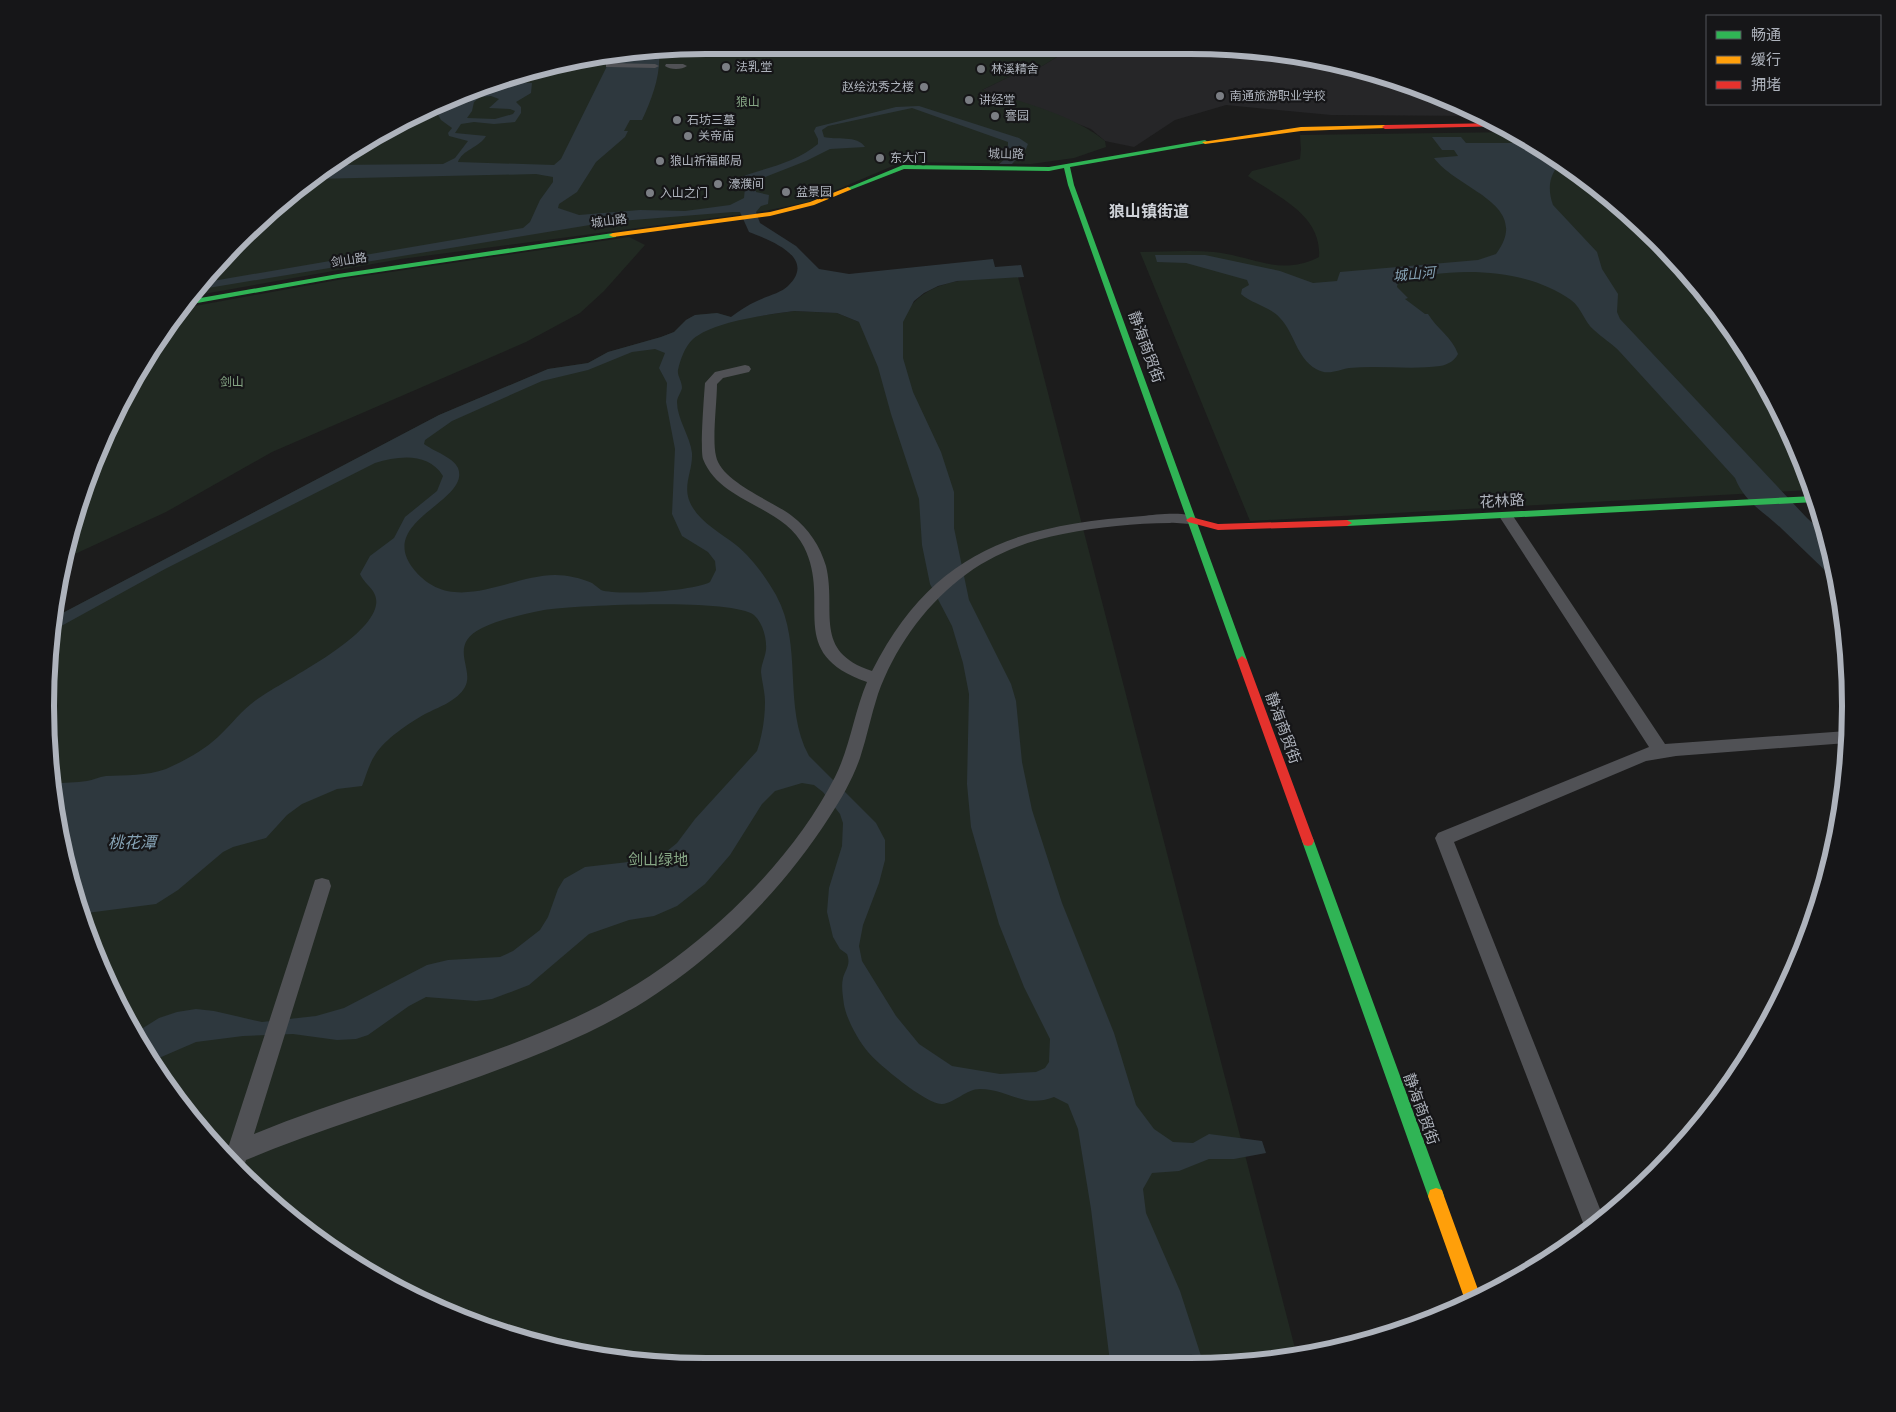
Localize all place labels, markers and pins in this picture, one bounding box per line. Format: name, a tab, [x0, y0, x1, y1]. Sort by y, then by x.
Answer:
place label: 法乳堂	[736, 59, 772, 73]
marker: 法乳堂	[720, 61, 732, 73]
place label: 林溪精舍	[991, 61, 1039, 75]
marker: 林溪精舍	[975, 63, 987, 75]
place label: 赵绘沈秀之楼	[842, 79, 914, 93]
marker: 赵绘沈秀之楼	[918, 81, 930, 93]
place label: 南通旅游职业学校	[1230, 88, 1326, 102]
marker: 南通旅游职业学校	[1214, 90, 1226, 102]
place label: 讲经堂	[979, 92, 1015, 106]
marker: 讲经堂	[963, 94, 975, 106]
place label: 謇园	[1005, 108, 1029, 122]
marker: 謇园	[989, 110, 1001, 122]
place label: 石坊三墓	[687, 112, 735, 126]
marker: 石坊三墓	[671, 114, 683, 126]
place label: 关帝庙	[698, 128, 734, 142]
marker: 关帝庙	[682, 130, 694, 142]
place label: 东大门	[890, 150, 926, 164]
marker: 东大门	[874, 152, 886, 164]
place label: 狼山祈福邮局	[670, 153, 742, 167]
marker: 狼山祈福邮局	[654, 155, 666, 167]
place label: 濠濮间	[728, 176, 764, 190]
marker: 濠濮间	[712, 178, 724, 190]
place label: 盆景园	[796, 184, 832, 198]
place label: 入山之门	[660, 185, 708, 199]
marker: 盆景园	[780, 186, 792, 198]
marker: 入山之门	[644, 187, 656, 199]

